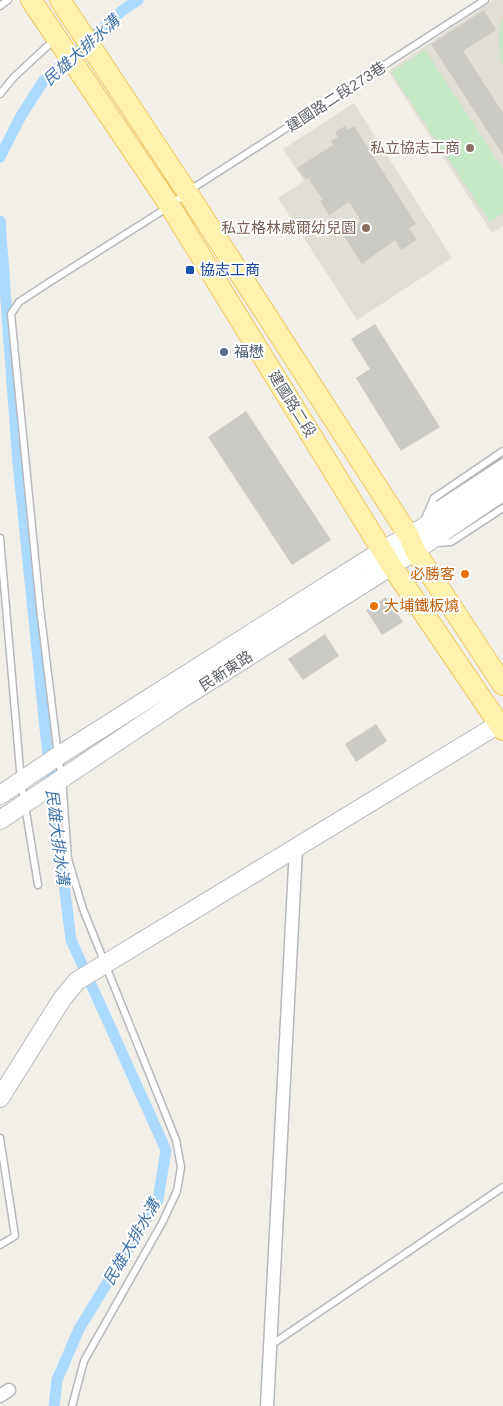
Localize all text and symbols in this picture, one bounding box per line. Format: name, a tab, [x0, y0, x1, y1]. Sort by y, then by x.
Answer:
water label: 民雄大排水溝	[40, 11, 124, 89]
street label: 建國路二段273巷	[283, 58, 389, 135]
place label: 私立協志工商	[370, 139, 460, 156]
marker: 私立協志工商	[464, 142, 476, 154]
place label: 私立格林威爾幼兒園	[221, 219, 356, 236]
marker: 私立格林威爾幼兒園	[360, 222, 372, 234]
place label: 協志工商	[200, 261, 260, 278]
marker: 協志工商	[184, 264, 196, 276]
place label: 福懋	[234, 343, 264, 360]
marker: 福懋	[218, 346, 230, 358]
street label: 建國路二段	[265, 367, 320, 440]
place label: 必勝客	[410, 565, 455, 582]
marker: 必勝客	[459, 568, 471, 580]
place label: 大埔鐵板燒	[384, 597, 459, 614]
marker: 大埔鐵板燒	[368, 600, 380, 612]
street label: 民新東路	[196, 647, 256, 694]
water label: 民雄大排水溝	[43, 788, 72, 888]
water label: 民雄大排水溝	[100, 1195, 164, 1288]

